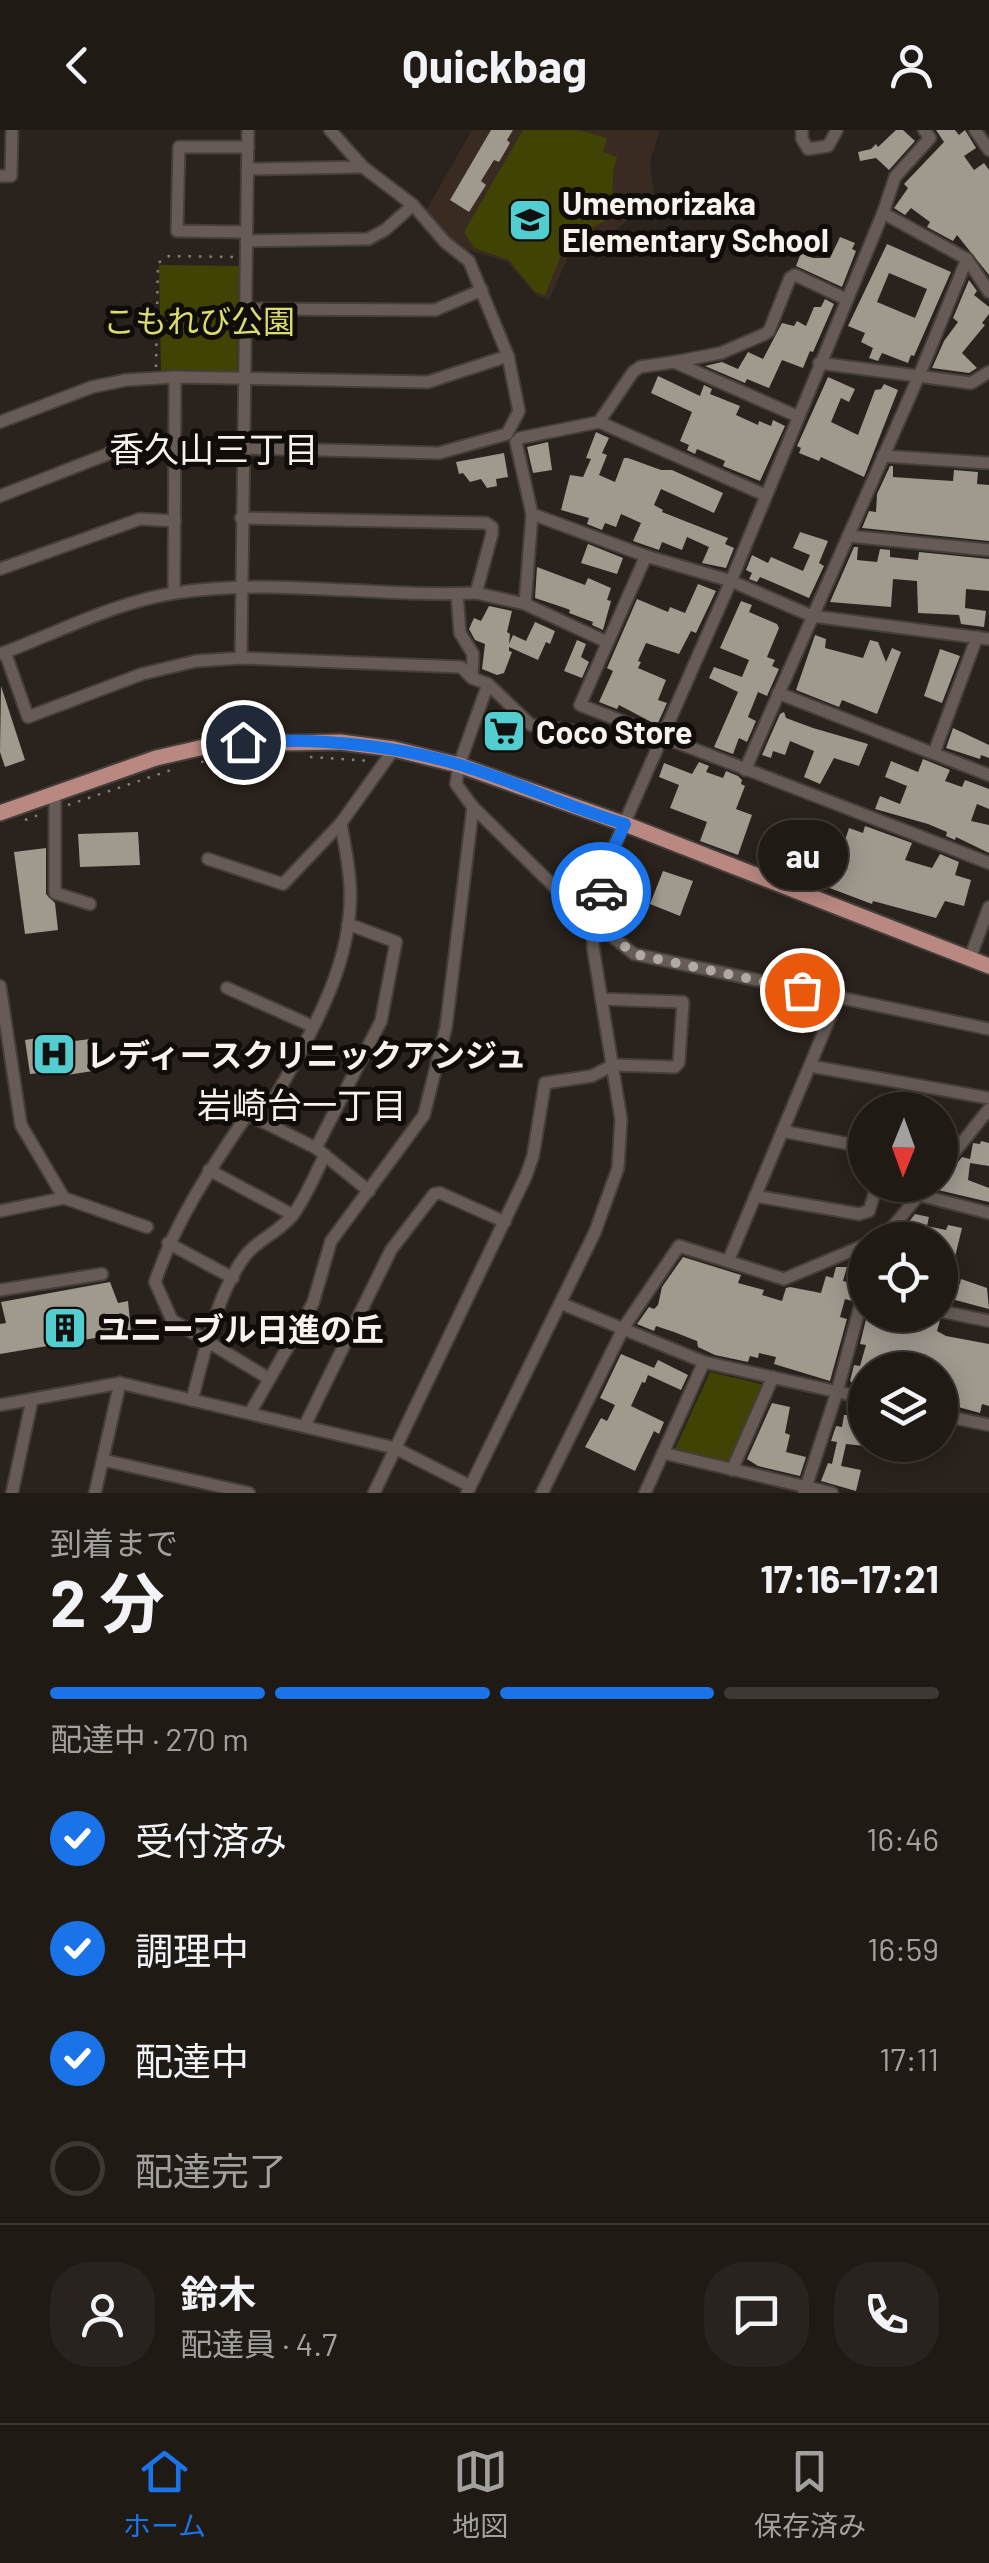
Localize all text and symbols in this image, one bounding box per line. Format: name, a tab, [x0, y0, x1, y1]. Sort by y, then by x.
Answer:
icon: back	[50, 38, 105, 93]
text: Quickbag	[402, 38, 587, 92]
icon: person	[884, 38, 939, 93]
place label: Umemorizaka Elementary School	[562, 183, 829, 258]
school or university icon: Umemorizaka Elementary School	[507, 197, 553, 243]
park label: こもれび公園	[103, 301, 295, 339]
district label: 香久山三丁目	[109, 427, 319, 469]
pin	[201, 700, 286, 785]
supermarket icon: Coco Store	[481, 708, 527, 754]
place label: Coco Store	[536, 712, 693, 750]
icon: home	[216, 715, 271, 770]
callout: au	[757, 820, 847, 890]
text: au	[786, 836, 820, 874]
courier	[551, 842, 651, 942]
icon: car	[574, 865, 629, 920]
pin	[760, 948, 845, 1033]
icon: bag	[775, 963, 830, 1018]
hospital icon: レディースクリニックアンジュ	[31, 1031, 77, 1077]
place label: レディースクリニックアンジュ	[86, 1035, 527, 1073]
district label: 岩崎台一丁目	[197, 1083, 407, 1125]
north arrow	[848, 1092, 958, 1202]
map controls	[848, 1092, 958, 1462]
button: locate	[848, 1222, 958, 1332]
building icon: ユニーブル日進の丘	[42, 1305, 88, 1351]
place label: ユニーブル日進の丘	[98, 1309, 384, 1347]
button: layers	[848, 1352, 958, 1462]
text: 到着まで	[50, 1523, 178, 1561]
text: 17:16–17:21	[760, 1555, 939, 1601]
text: 2 分	[50, 1562, 164, 1640]
text: 配達中 · 270 m	[50, 1719, 249, 1757]
icon: check	[50, 1811, 105, 1866]
text: 受付済み	[135, 1817, 287, 1863]
text: 16:46	[866, 1819, 939, 1857]
icon: check	[50, 1921, 105, 1976]
text: 調理中	[135, 1927, 249, 1973]
text: 16:59	[867, 1929, 939, 1967]
icon: check	[50, 2031, 105, 2086]
text: 配達中	[135, 2037, 249, 2083]
text: 17:11	[879, 2039, 939, 2077]
text: 配達完了	[135, 2147, 287, 2193]
button: person	[50, 2262, 155, 2367]
button: chat	[704, 2262, 809, 2367]
button: phone	[834, 2262, 939, 2367]
text: 鈴木	[180, 2270, 256, 2316]
text: 配達員 · 4.7	[180, 2324, 337, 2362]
tab: ホーム	[123, 2444, 206, 2544]
tab: 地図	[452, 2444, 508, 2544]
tab: 保存済み	[754, 2444, 866, 2544]

